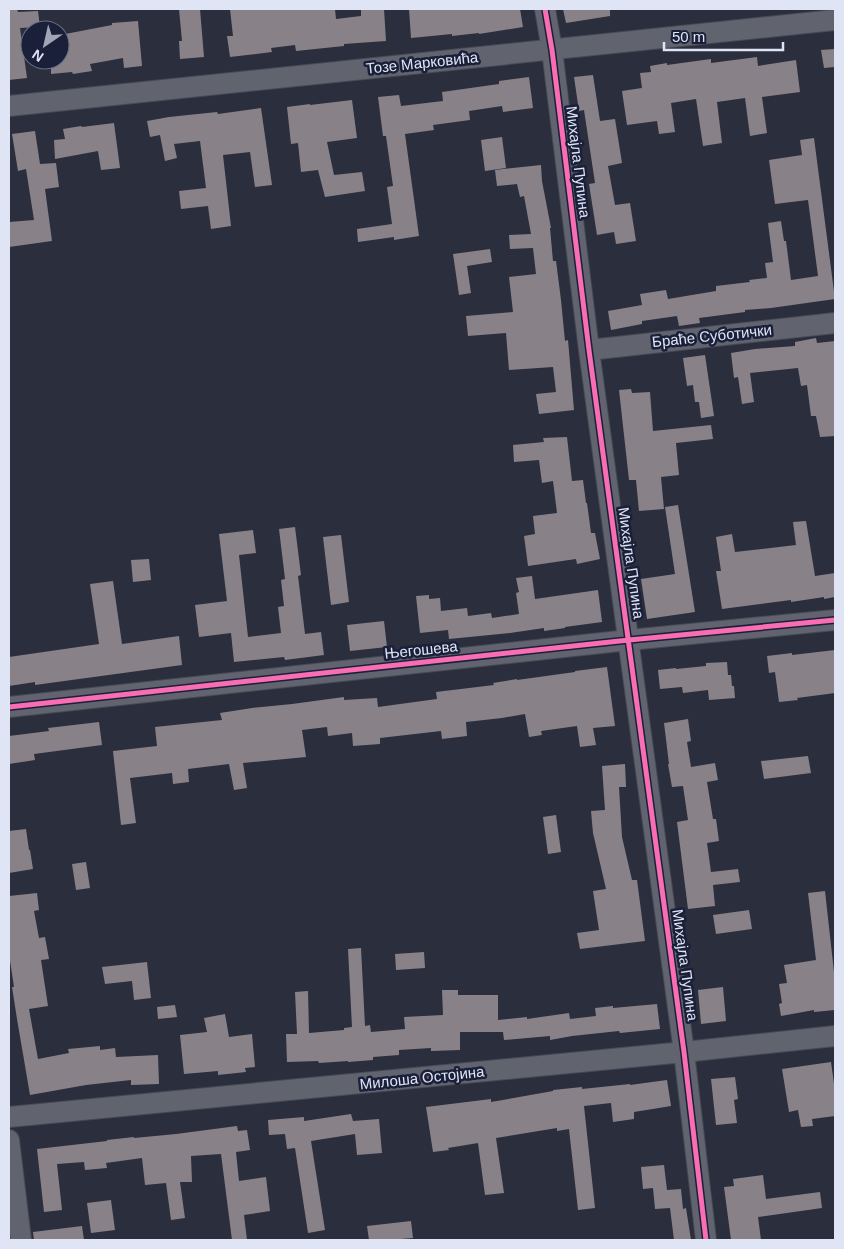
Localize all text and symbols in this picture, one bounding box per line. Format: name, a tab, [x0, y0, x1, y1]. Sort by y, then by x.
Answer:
north arrow	[20, 20, 70, 70]
scale bar	[664, 20, 783, 52]
text: 50 m	[672, 28, 705, 45]
text: N	[29, 46, 46, 65]
street label: Тозе Марковића	[365, 48, 480, 77]
street label: Михајла Пупина	[563, 105, 594, 219]
street label: Браће Суботички	[651, 321, 773, 350]
street label: Михајла Пупина	[615, 506, 648, 620]
street label: Његошева	[384, 637, 459, 662]
street label: Михајла Пупина	[669, 908, 702, 1022]
street label: Милоша Остојина	[359, 1062, 486, 1093]

